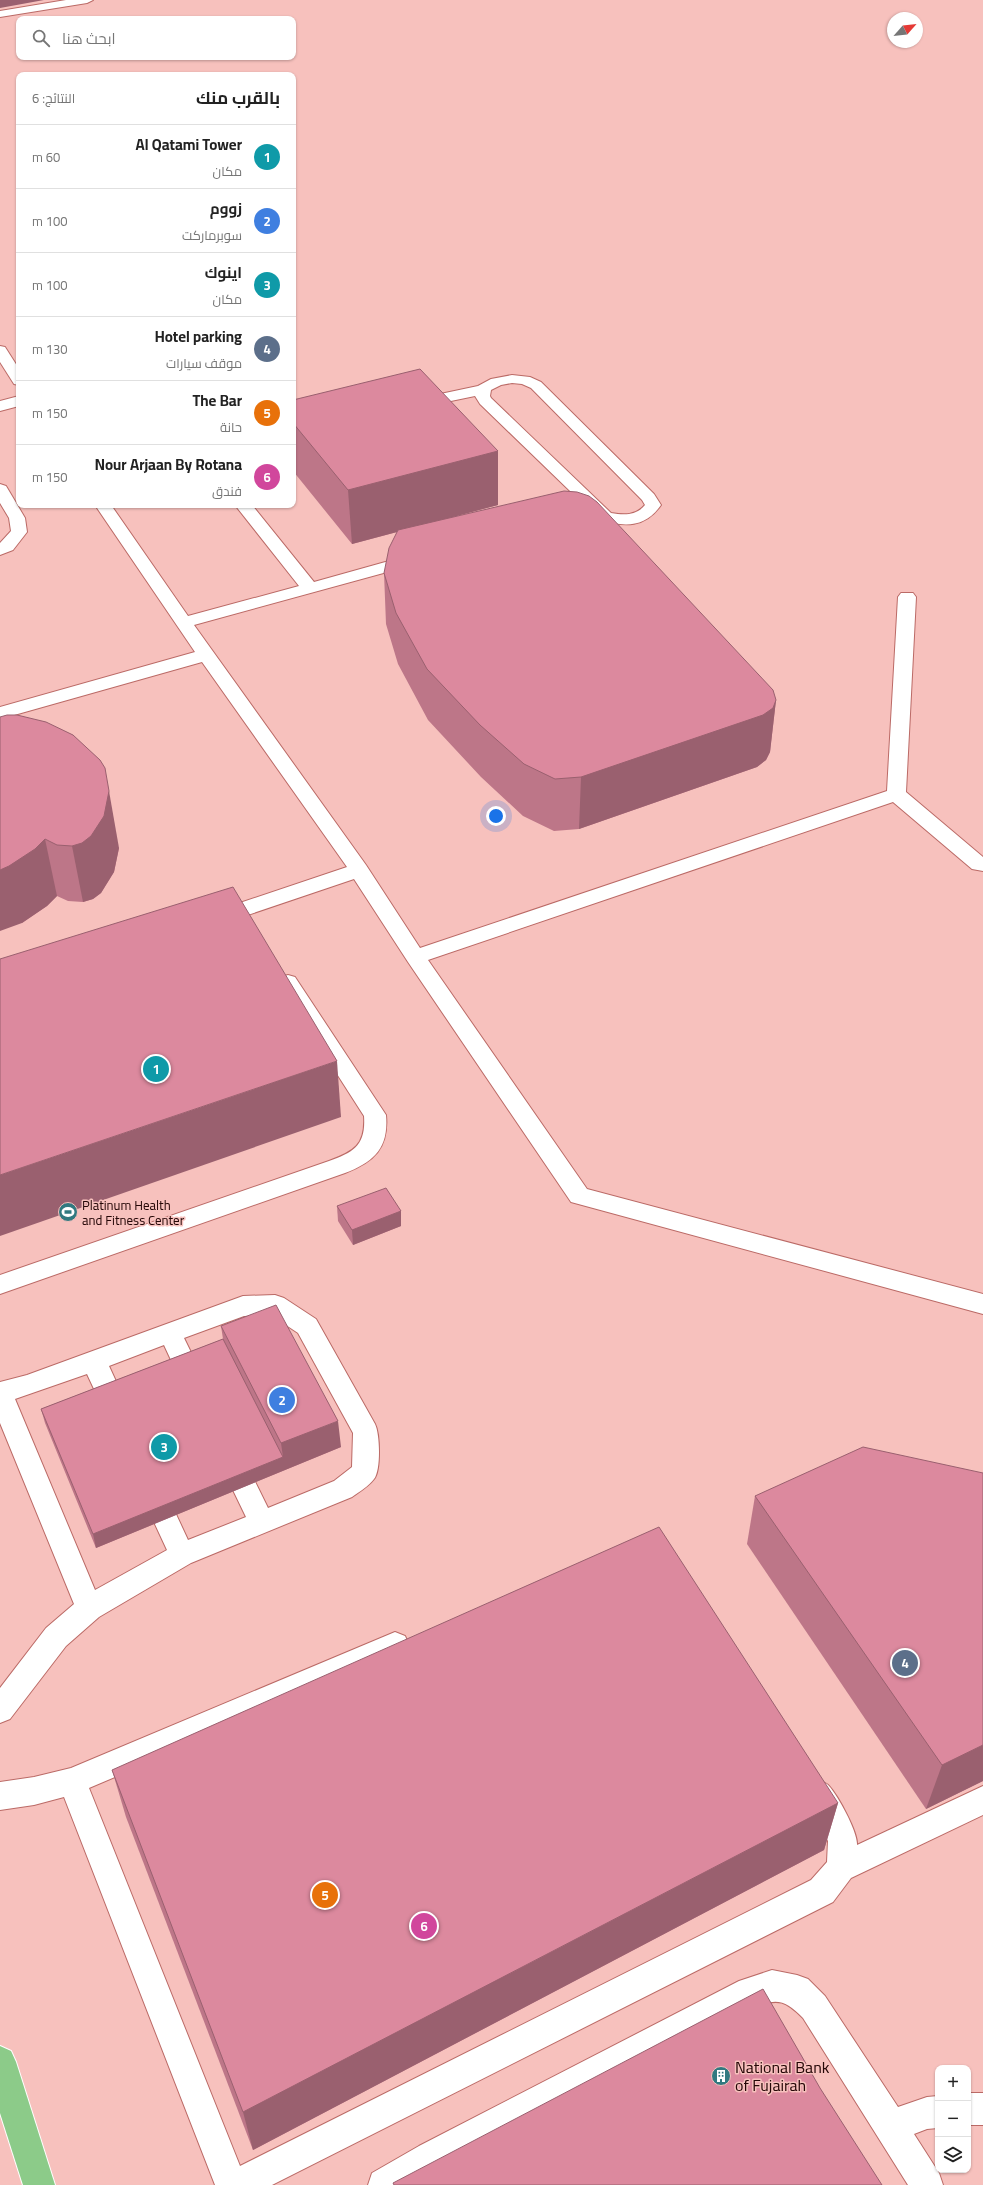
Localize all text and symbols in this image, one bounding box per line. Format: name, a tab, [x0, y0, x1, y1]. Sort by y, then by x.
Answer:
north arrow	[887, 12, 923, 48]
search box	[16, 16, 296, 60]
text: ابحث هنا	[62, 24, 115, 53]
icon: search	[30, 27, 52, 49]
text: بالقرب منك	[196, 82, 280, 114]
text: النتائج: 6	[32, 86, 75, 110]
text: Al Qatami Tower	[136, 130, 242, 159]
text: 60 m	[32, 145, 60, 169]
text: 1	[263, 145, 271, 169]
text: مكان	[213, 159, 242, 183]
text: زووم	[210, 194, 242, 223]
text: 100 m	[32, 209, 68, 233]
text: 2	[263, 209, 271, 233]
text: سوبرماركت	[182, 223, 242, 247]
text: اينوك	[205, 258, 242, 287]
text: 100 m	[32, 273, 68, 297]
text: 3	[263, 273, 271, 297]
text: مكان	[213, 287, 242, 311]
text: Hotel parking	[155, 322, 242, 351]
text: 130 m	[32, 337, 68, 361]
text: 4	[263, 337, 271, 361]
text: موقف سيارات	[166, 351, 242, 375]
text: The Bar	[192, 386, 242, 415]
text: 150 m	[32, 401, 68, 425]
text: 5	[263, 401, 271, 425]
text: حانة	[220, 415, 242, 439]
text: Nour Arjaan By Rotana	[95, 450, 242, 479]
text: 150 m	[32, 465, 68, 489]
text: 6	[263, 465, 271, 489]
text: فندق	[212, 479, 242, 503]
your location	[486, 806, 506, 826]
pin: 1	[143, 1054, 169, 1084]
place label: Platinum Health and Fitness Center	[82, 1193, 185, 1232]
sports icon: Platinum Health and Fitness Center	[57, 1201, 79, 1223]
pin: 2	[269, 1385, 295, 1415]
pin: 3	[151, 1432, 177, 1462]
pin: 4	[892, 1648, 918, 1678]
pin: 5	[312, 1880, 338, 1910]
pin: 6	[411, 1911, 437, 1941]
place label: National Bank of Fujairah	[735, 2052, 830, 2100]
building icon: National Bank of Fujairah	[710, 2065, 732, 2087]
map controls	[935, 2065, 971, 2173]
button: +	[935, 2065, 971, 2101]
button: −	[935, 2101, 971, 2137]
button: layers	[935, 2137, 971, 2173]

